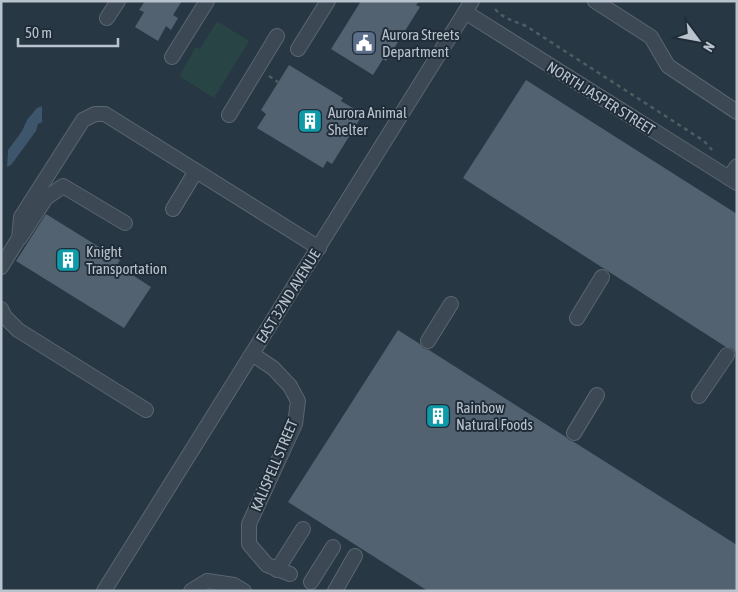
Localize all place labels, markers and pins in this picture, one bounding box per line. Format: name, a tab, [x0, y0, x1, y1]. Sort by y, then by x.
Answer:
place label: Aurora Streets Department	[382, 26, 459, 60]
public building icon: Aurora Streets Department	[351, 30, 377, 56]
place label: Aurora Animal Shelter	[328, 104, 407, 138]
building icon: Aurora Animal Shelter	[297, 108, 323, 134]
place label: Knight Transportation	[86, 243, 167, 277]
building icon: Knight Transportation	[55, 247, 81, 273]
place label: Rainbow Natural Foods	[456, 399, 533, 433]
building icon: Rainbow Natural Foods	[425, 403, 451, 429]

